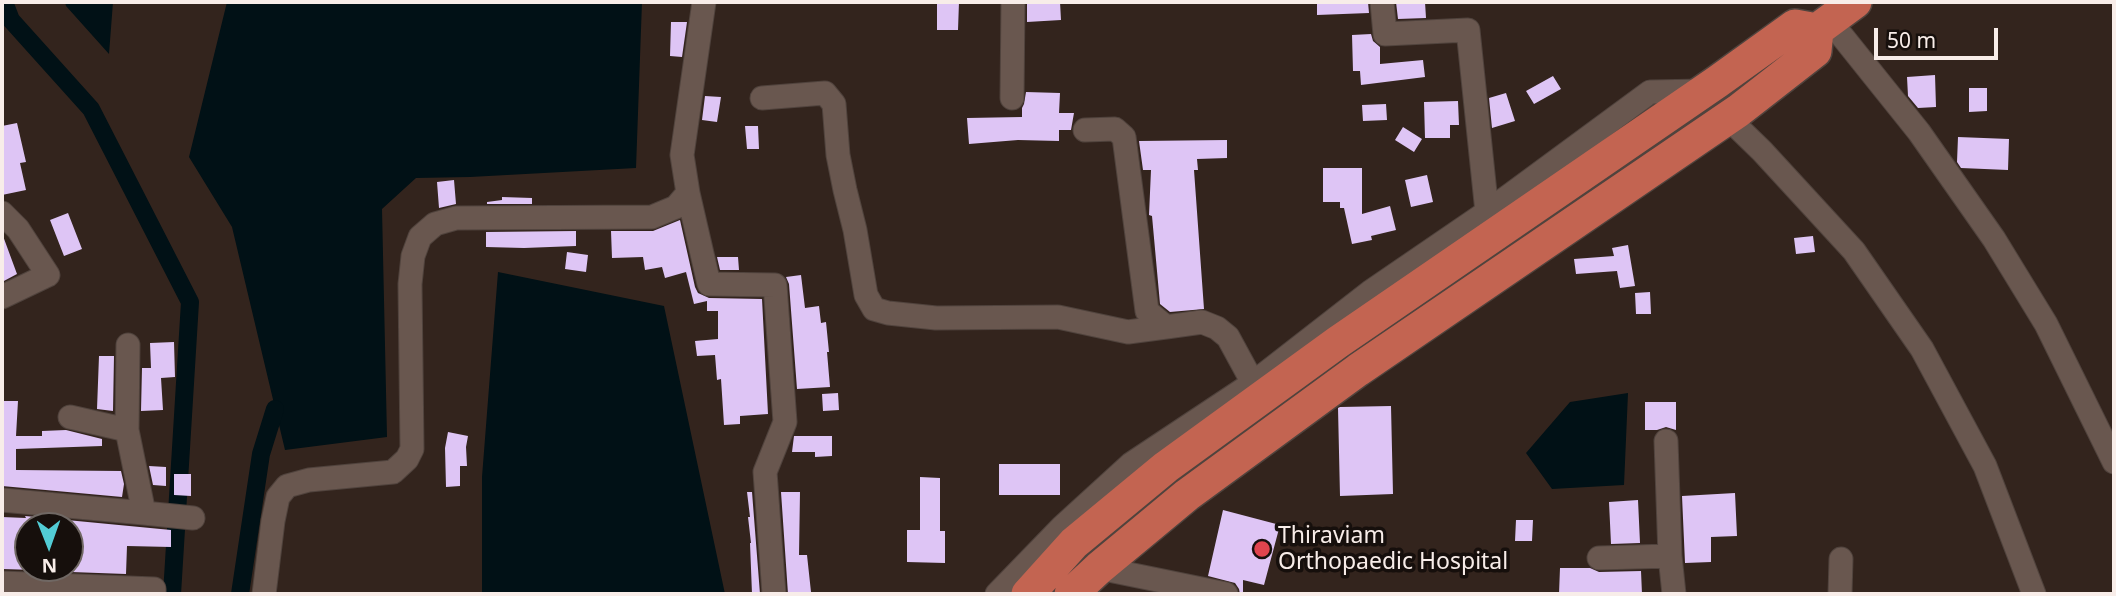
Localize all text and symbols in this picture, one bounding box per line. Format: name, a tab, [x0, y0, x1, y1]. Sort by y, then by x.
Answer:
scale bar	[1878, 14, 2002, 58]
text: 50 m	[1887, 26, 1936, 54]
north arrow	[14, 512, 84, 582]
place label: Thiraviam Orthopaedic Hospital	[1278, 522, 1508, 576]
marker: Thiraviam Orthopaedic Hospital	[1252, 539, 1272, 559]
text: N	[41, 553, 57, 579]

